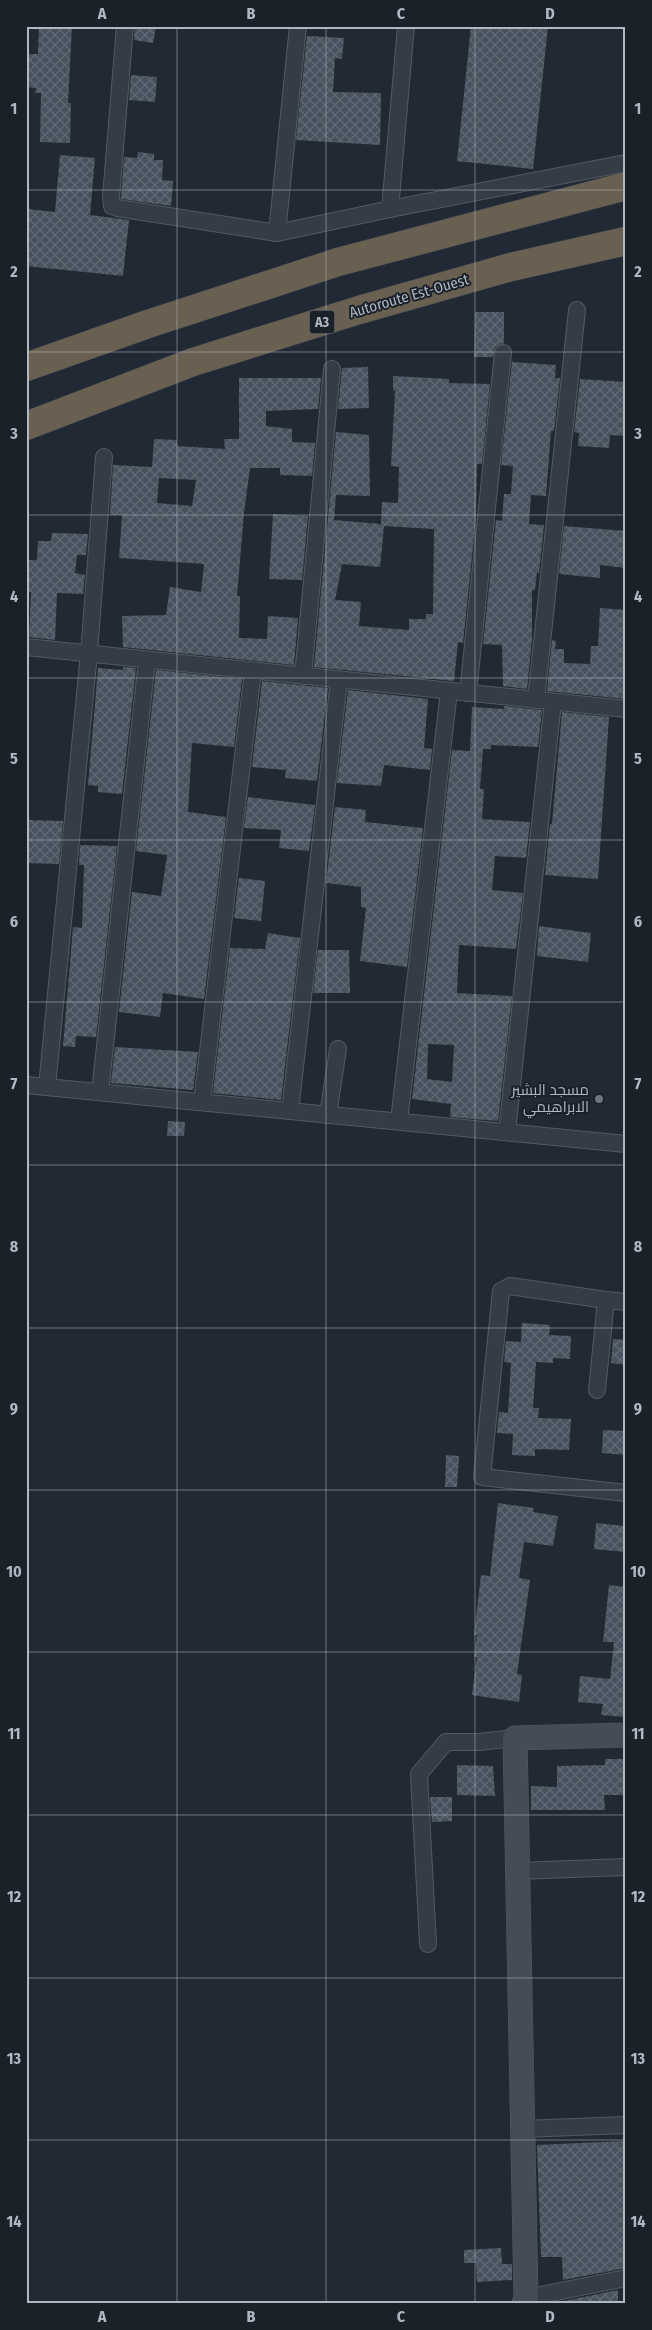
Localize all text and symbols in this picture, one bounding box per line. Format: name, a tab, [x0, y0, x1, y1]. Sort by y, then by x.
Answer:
text: A	[97, 4, 107, 23]
text: B	[247, 4, 256, 23]
text: C	[397, 4, 406, 23]
text: D	[545, 4, 555, 23]
text: 1	[11, 99, 17, 118]
text: 1	[635, 99, 641, 118]
text: 2	[9, 262, 18, 281]
text: 2	[633, 262, 642, 281]
street label: Autoroute Est-Ouest	[347, 270, 471, 322]
road number: A3	[310, 311, 334, 334]
text: 3	[9, 424, 18, 443]
text: 3	[633, 424, 642, 443]
text: 4	[10, 587, 18, 606]
text: 4	[634, 587, 642, 606]
text: 5	[10, 749, 18, 768]
text: 5	[634, 749, 642, 768]
text: 6	[10, 912, 18, 931]
text: 6	[634, 912, 642, 931]
text: 7	[11, 1074, 18, 1093]
text: 7	[635, 1074, 642, 1093]
place label: مسجد البشير الابراهيمي	[510, 1081, 589, 1119]
marker: مسجد البشير الابراهيمي	[593, 1093, 605, 1105]
text: 8	[10, 1237, 19, 1256]
text: 8	[634, 1237, 643, 1256]
text: 9	[10, 1399, 18, 1418]
text: 9	[634, 1399, 642, 1418]
text: 10	[6, 1562, 22, 1581]
text: 10	[630, 1562, 646, 1581]
text: 11	[7, 1724, 21, 1743]
text: 11	[631, 1724, 645, 1743]
text: 12	[7, 1887, 22, 1906]
text: 12	[631, 1887, 646, 1906]
text: 13	[7, 2049, 22, 2068]
text: 13	[631, 2049, 646, 2068]
text: 14	[7, 2212, 22, 2231]
text: 14	[631, 2212, 646, 2231]
text: A	[97, 2307, 107, 2326]
text: B	[247, 2307, 256, 2326]
text: C	[397, 2307, 406, 2326]
text: D	[545, 2307, 555, 2326]

